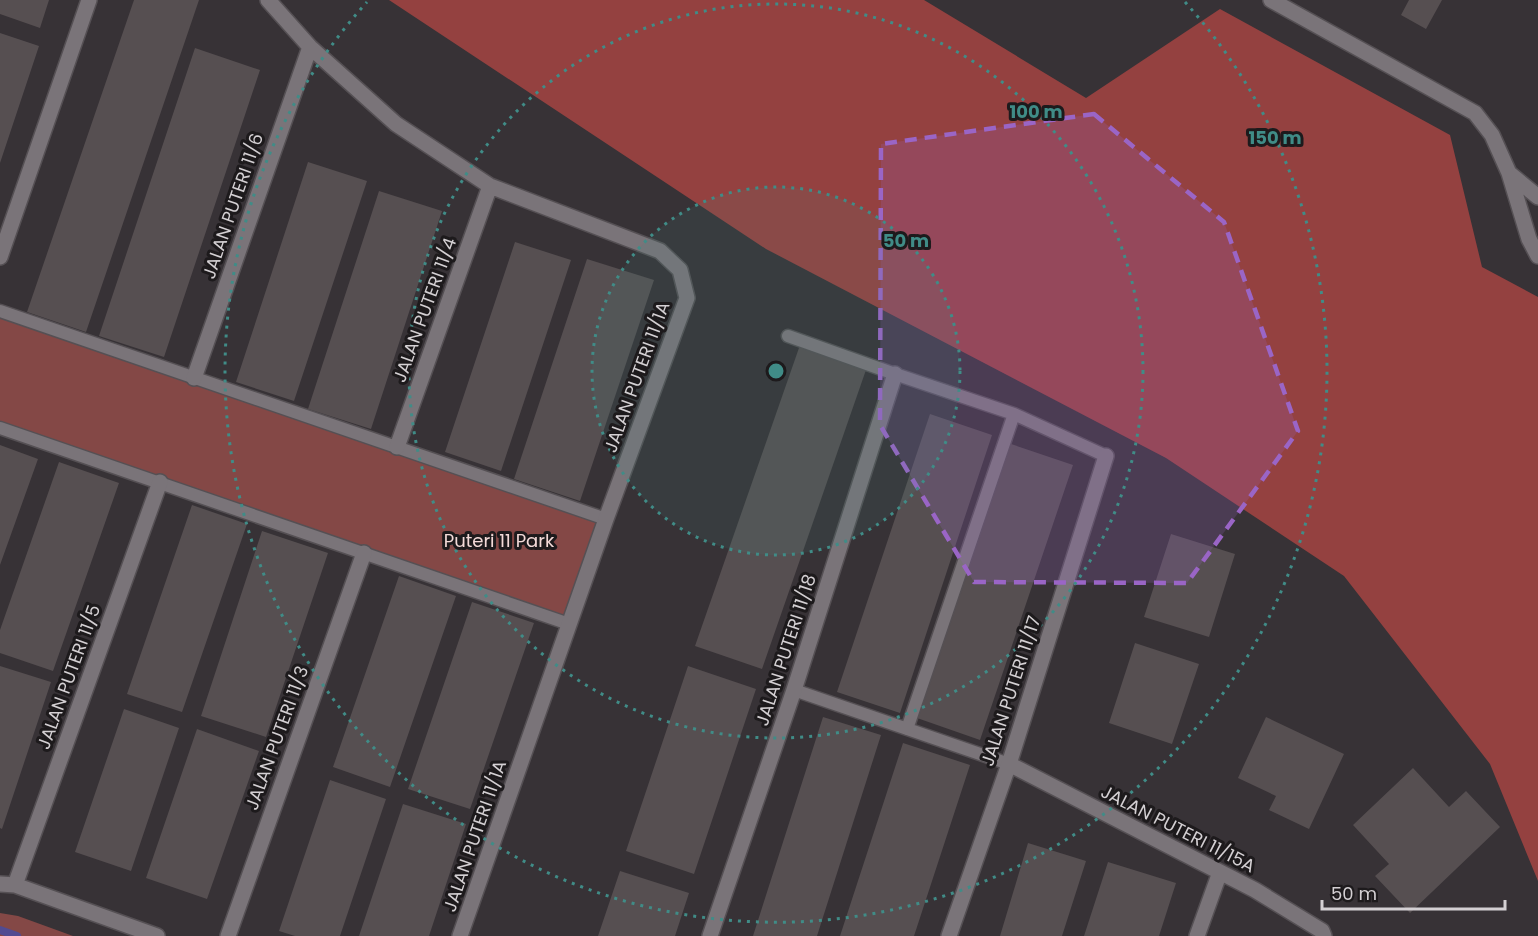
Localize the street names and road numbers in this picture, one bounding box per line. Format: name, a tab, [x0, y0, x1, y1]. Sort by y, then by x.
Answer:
street label: JALAN PUTERI 11/6	[196, 130, 269, 282]
street label: JALAN PUTERI 11/4	[387, 234, 462, 386]
street label: JALAN PUTERI 11/1A	[598, 298, 675, 456]
street label: JALAN PUTERI 11/18	[749, 571, 822, 729]
street label: JALAN PUTERI 11/5	[31, 601, 106, 753]
street label: JALAN PUTERI 11/17	[974, 612, 1047, 769]
street label: JALAN PUTERI 11/3	[239, 662, 314, 813]
street label: JALAN PUTERI 11/1A	[437, 757, 512, 915]
street label: JALAN PUTERI 11/15A	[1097, 779, 1260, 878]

